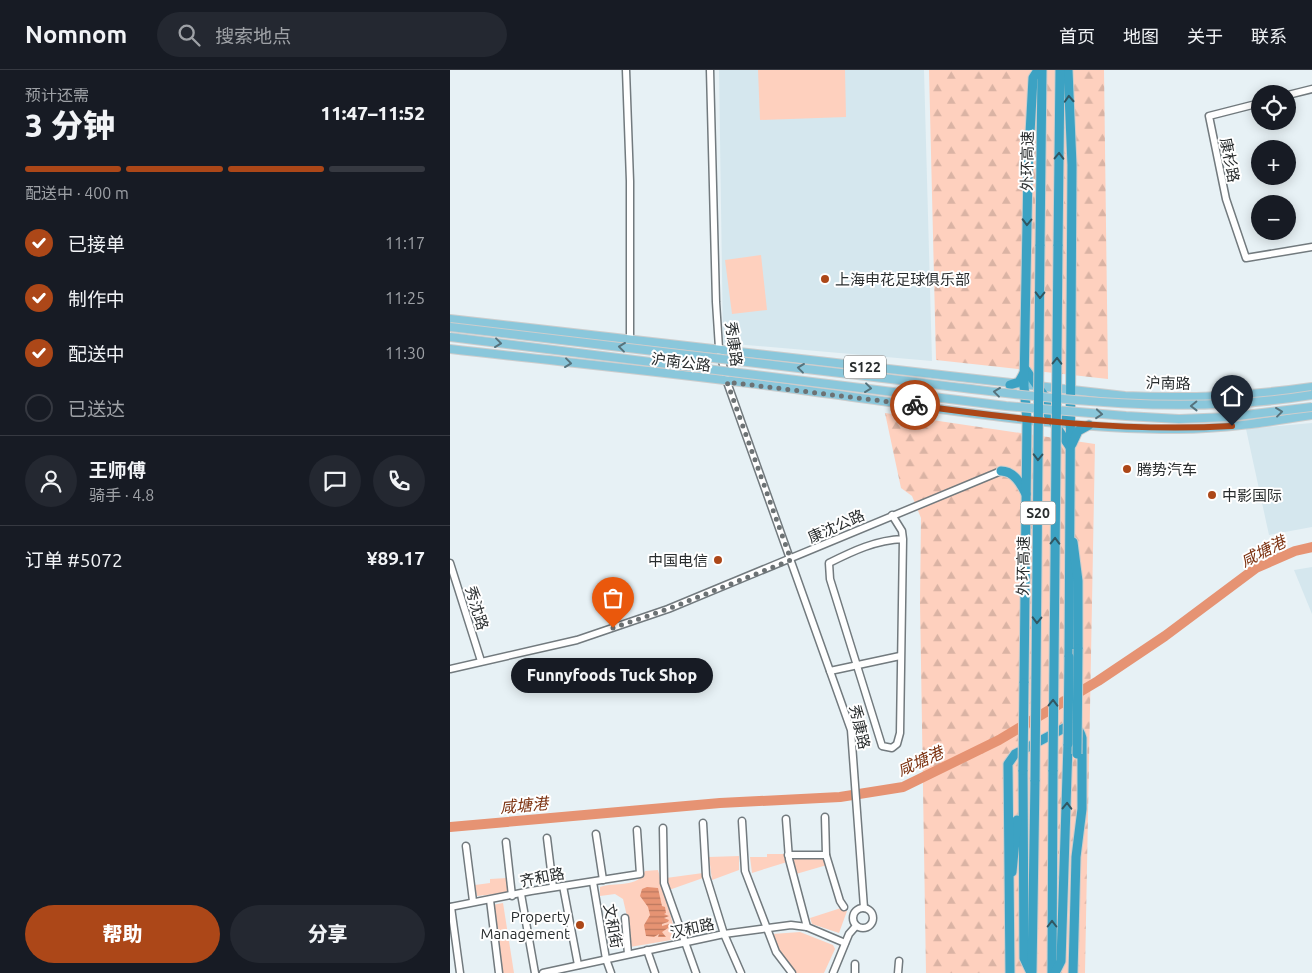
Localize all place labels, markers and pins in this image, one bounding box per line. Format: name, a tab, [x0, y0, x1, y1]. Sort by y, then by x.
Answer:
place label: 上海申花足球俱乐部	[835, 271, 970, 288]
marker: 上海申花足球俱乐部	[819, 273, 831, 285]
pin	[1211, 375, 1253, 426]
place label: 腾势汽车	[1137, 461, 1197, 478]
marker: 腾势汽车	[1121, 463, 1133, 475]
place label: 中影国际	[1222, 487, 1282, 504]
marker: 中影国际	[1206, 489, 1218, 501]
place label: 中国电信	[648, 552, 708, 569]
marker: 中国电信	[712, 554, 724, 566]
pin	[592, 577, 634, 628]
callout: Funnyfoods Tuck Shop	[512, 658, 714, 693]
place label: Property Management	[480, 908, 570, 942]
marker: Property Management	[574, 919, 586, 931]

